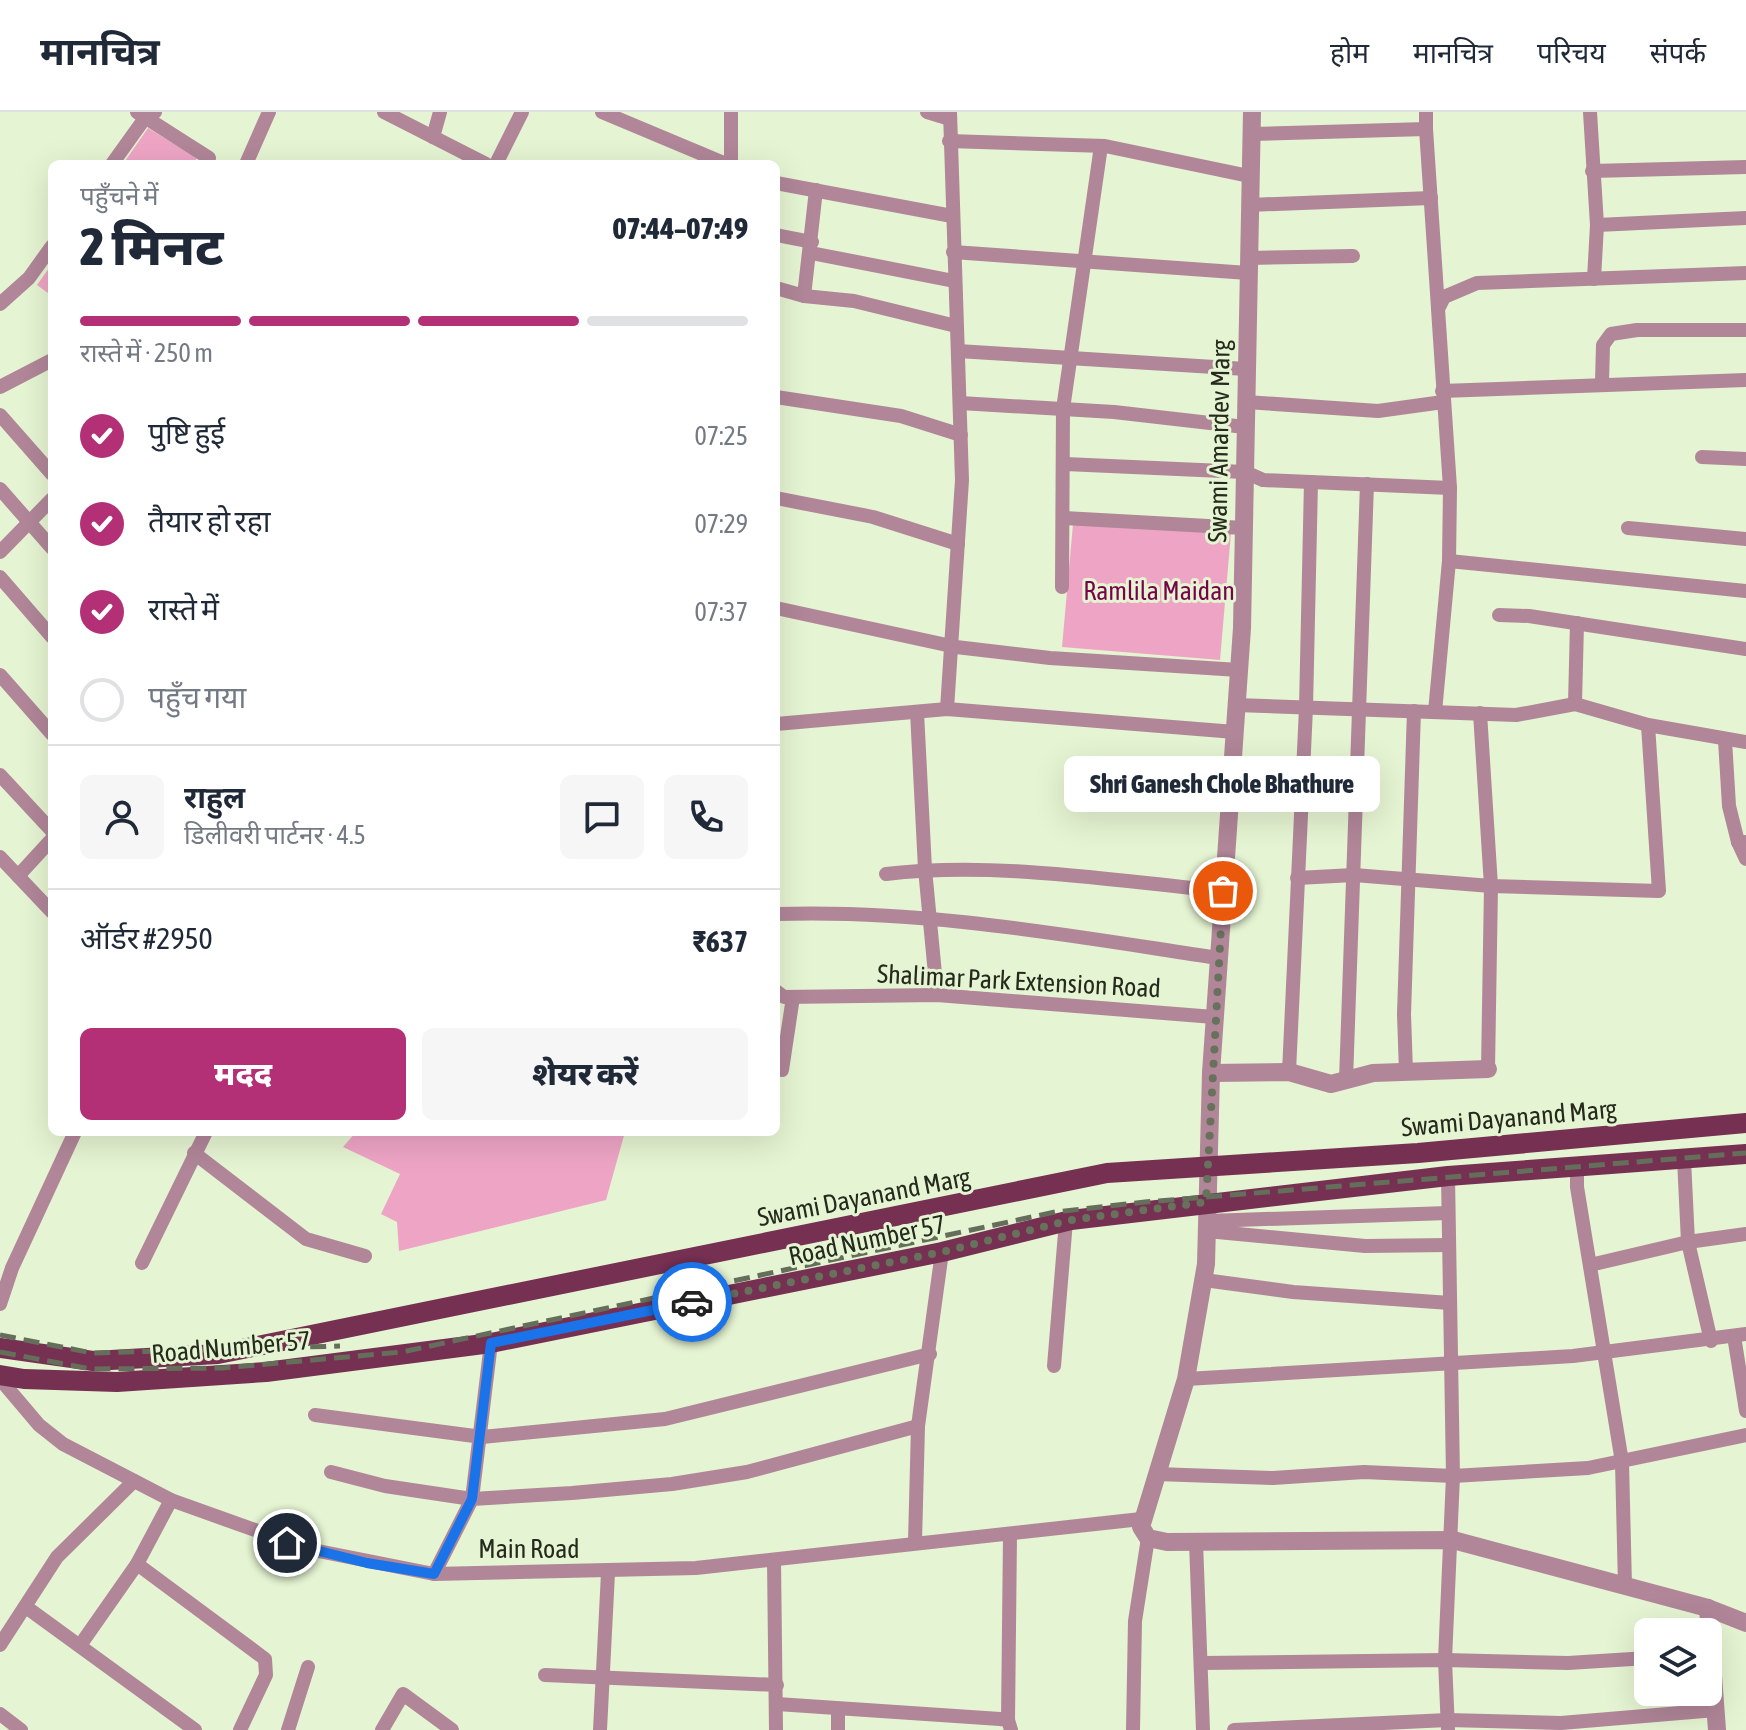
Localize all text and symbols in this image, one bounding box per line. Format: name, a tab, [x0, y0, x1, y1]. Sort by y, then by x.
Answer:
text: मानचित्र	[40, 30, 160, 73]
text: होम	[1330, 37, 1369, 69]
text: मानचित्र	[1413, 37, 1493, 69]
text: परिचय	[1537, 37, 1606, 69]
text: संपर्क	[1650, 37, 1706, 69]
text: पहुँचने में	[80, 181, 159, 211]
text: 07:44–07:49	[613, 211, 748, 245]
text: 2 मिनट	[80, 216, 224, 276]
text: रास्ते में · 250 m	[80, 338, 213, 368]
street label: Swami Amardev Marg	[1202, 338, 1236, 543]
icon: check	[80, 414, 124, 458]
text: पुष्टि हुई	[148, 416, 225, 450]
text: 07:25	[694, 421, 748, 451]
icon: check	[80, 502, 124, 546]
text: तैयार हो रहा	[148, 504, 270, 538]
text: 07:29	[694, 509, 748, 539]
park label: Ramlila Maidan	[1083, 576, 1235, 606]
icon: check	[80, 590, 124, 634]
text: रास्ते में	[148, 592, 219, 626]
text: 07:37	[694, 597, 748, 627]
text: पहुँच गया	[148, 680, 246, 714]
callout: Shri Ganesh Chole Bhathure	[1065, 755, 1381, 811]
text: Shri Ganesh Chole Bhathure	[1090, 769, 1354, 799]
button: person	[80, 775, 164, 859]
button: chat	[560, 775, 644, 859]
button: phone	[664, 775, 748, 859]
text: राहुल	[184, 780, 245, 814]
text: डिलीवरी पार्टनर · 4.5	[184, 820, 366, 850]
pin	[1189, 857, 1257, 925]
icon: bag	[1201, 869, 1245, 913]
text: ऑर्डर #2950	[80, 921, 213, 955]
text: ₹637	[693, 924, 748, 958]
street label: Shalimar Park Extension Road	[876, 959, 1162, 1003]
button: मदद	[80, 1028, 406, 1120]
button: शेयर करें	[422, 1028, 748, 1120]
street label: Swami Dayanand Marg	[1400, 1094, 1619, 1142]
street label: Swami Dayanand Marg	[755, 1161, 974, 1232]
street label: Road Number 57	[786, 1209, 948, 1271]
courier	[652, 1262, 732, 1342]
icon: car	[670, 1280, 714, 1324]
street label: Road Number 57	[150, 1325, 312, 1369]
pin	[253, 1509, 321, 1577]
icon: home	[265, 1521, 309, 1565]
street label: Main Road	[478, 1534, 580, 1564]
map controls	[1634, 1618, 1722, 1706]
button: layers	[1634, 1618, 1722, 1706]

